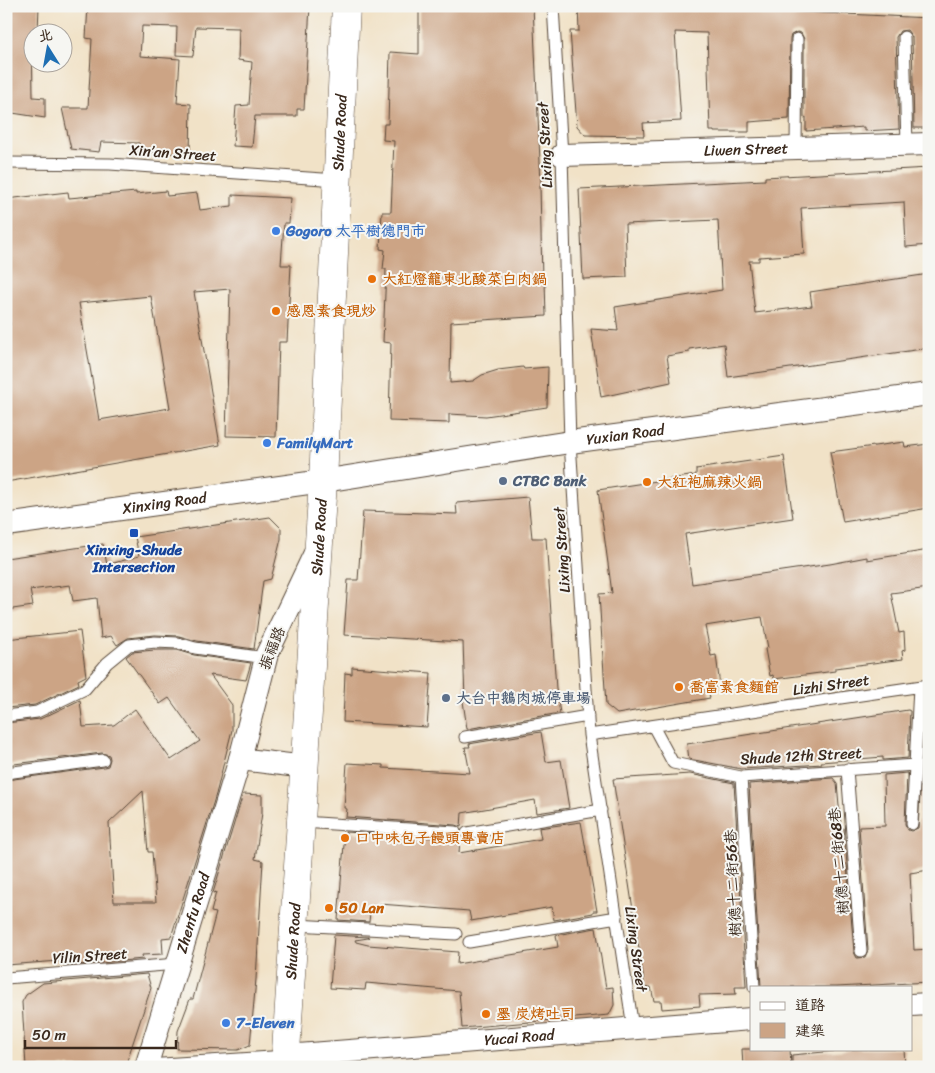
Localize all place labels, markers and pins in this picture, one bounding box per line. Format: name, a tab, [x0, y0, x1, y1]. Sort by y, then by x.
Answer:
place label: Gogoro 太平樹德門市	[285, 218, 426, 244]
marker: Gogoro 太平樹德門市	[270, 225, 282, 237]
place label: 大紅燈籠東北酸菜白肉鍋	[382, 266, 547, 292]
marker: 大紅燈籠東北酸菜白肉鍋	[366, 273, 378, 285]
place label: 感恩素食現炒	[286, 298, 376, 324]
marker: 感恩素食現炒	[270, 305, 282, 317]
place label: FamilyMart	[276, 430, 354, 456]
marker: FamilyMart	[261, 437, 273, 449]
place label: CTBC Bank	[512, 468, 587, 494]
place label: 大紅袍麻辣火鍋	[657, 469, 762, 495]
marker: CTBC Bank	[497, 475, 509, 487]
marker: 大紅袍麻辣火鍋	[641, 476, 653, 488]
marker: Xinxing-Shude Intersection	[128, 527, 140, 539]
place label: Xinxing-Shude Intersection	[85, 537, 183, 580]
place label: 喬富素食麵館	[689, 674, 779, 700]
marker: 喬富素食麵館	[673, 681, 685, 693]
place label: 大台中鵝肉城停車場	[456, 685, 591, 711]
marker: 大台中鵝肉城停車場	[440, 692, 452, 704]
place label: 口中味包子饅頭專賣店	[355, 825, 505, 851]
marker: 口中味包子饅頭專賣店	[339, 832, 351, 844]
place label: 50 Lan	[339, 895, 385, 921]
marker: 50 Lan	[323, 902, 335, 914]
place label: 墨 炭烤吐司	[496, 1001, 575, 1027]
marker: 墨 炭烤吐司	[480, 1008, 492, 1020]
place label: 7-Eleven	[236, 1010, 296, 1036]
marker: 7-Eleven	[220, 1017, 232, 1029]

